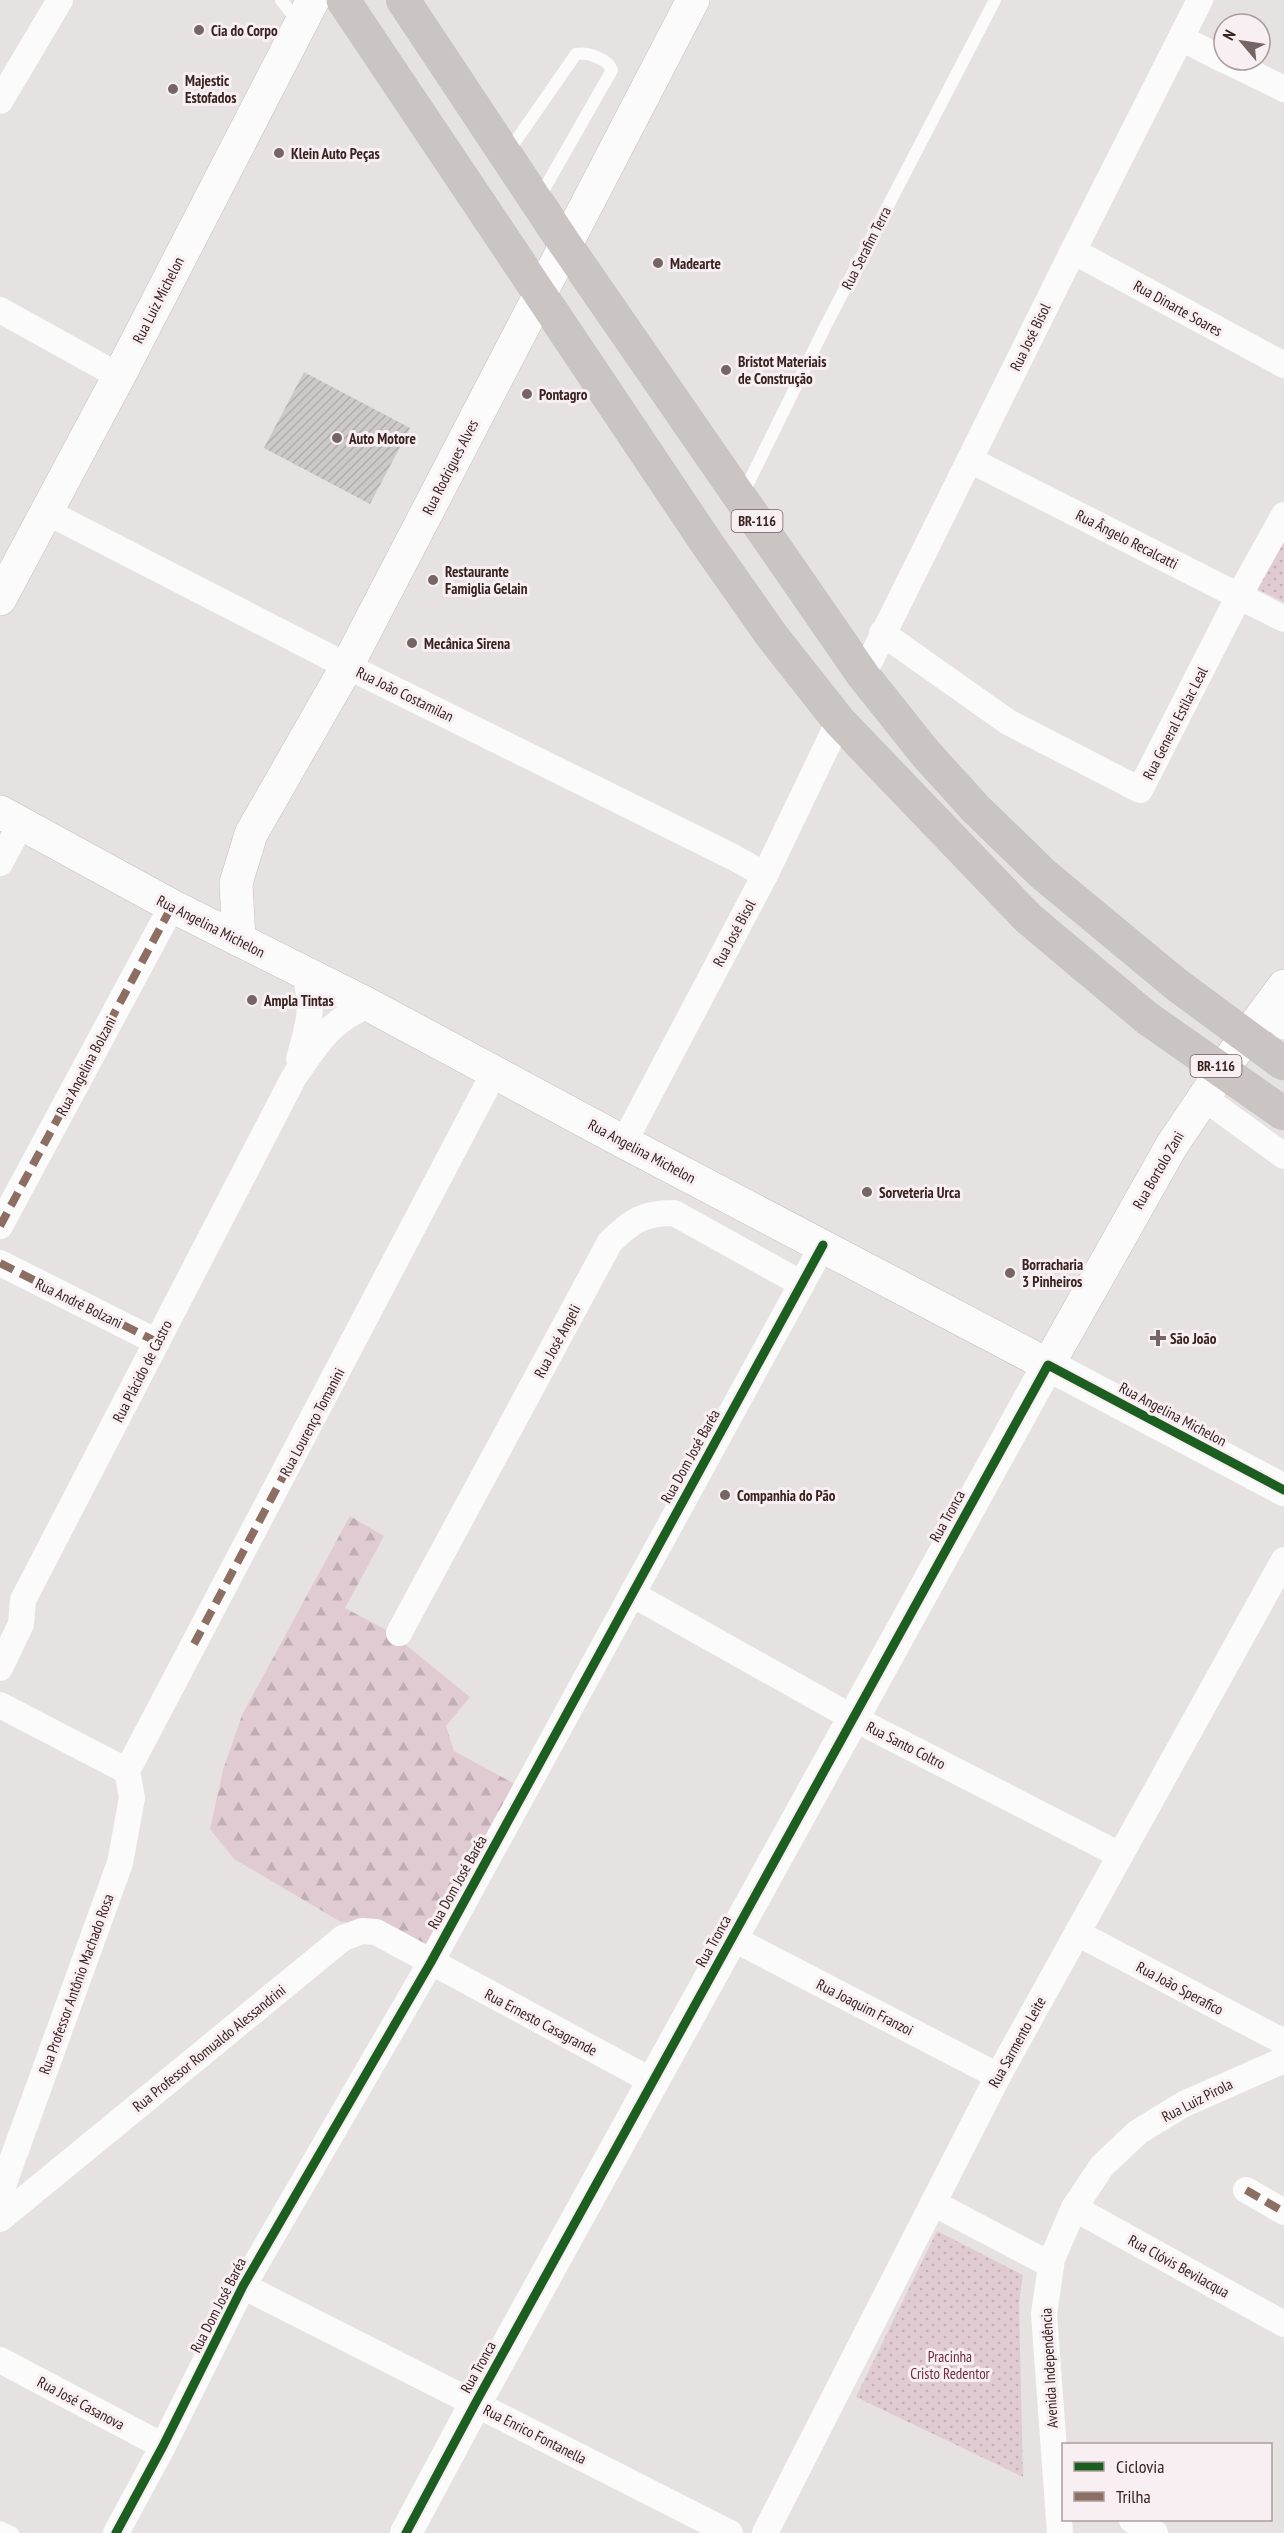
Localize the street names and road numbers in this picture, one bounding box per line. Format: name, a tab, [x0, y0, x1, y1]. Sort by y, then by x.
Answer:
street label: Rua Serafim Terra	[837, 203, 895, 293]
street label: Rua Luiz Michelon	[128, 254, 188, 346]
street label: Rua Dinarte Soares	[1130, 276, 1226, 340]
street label: Rua José Bisol	[1006, 300, 1055, 374]
street label: Rua Rodrigues Alves	[418, 416, 482, 518]
street label: Rua Ângelo Recalcatti	[1073, 505, 1181, 573]
road number: BR-116	[732, 510, 783, 532]
street label: Rua João Costamilan	[353, 662, 457, 726]
street label: Rua General Estilac Leal	[1138, 663, 1212, 783]
street label: Rua Angelina Michelon	[154, 891, 268, 961]
street label: Rua José Bisol	[709, 896, 760, 970]
street label: Rua Angelina Bolzani	[52, 1013, 120, 1119]
road number: BR-116	[1190, 1055, 1242, 1077]
street label: Rua Angelina Michelon	[585, 1115, 699, 1187]
street label: Rua Bortolo Zani	[1128, 1128, 1188, 1212]
street label: Rua André Bolzani	[32, 1274, 126, 1332]
street label: Rua José Angeli	[530, 1301, 584, 1381]
street label: Rua Plácido de Castro	[108, 1317, 176, 1425]
street label: Rua Lourenço Tomanini	[275, 1365, 349, 1479]
street label: Rua Angelina Michelon	[1116, 1378, 1230, 1450]
street label: Rua Dom José Baréa	[656, 1406, 724, 1506]
street label: Rua Tronca	[925, 1487, 969, 1545]
street label: Rua Santo Coltro	[863, 1717, 949, 1773]
street label: Rua Dom José Baréa	[423, 1832, 491, 1932]
street label: Rua Professor Antônio Machado Rosa	[34, 1891, 118, 2077]
street label: Rua Tronca	[691, 1912, 735, 1970]
street label: Rua João Sperafico	[1133, 1957, 1227, 2019]
street label: Rua Joaquim Franzoi	[813, 1974, 917, 2040]
street label: Rua Professor Romualdo Alessandrini	[129, 1980, 289, 2116]
street label: Rua Ernesto Casagrande	[482, 1984, 600, 2060]
street label: Rua Sarmento Leite	[984, 1993, 1050, 2091]
street label: Rua Luiz Pirola	[1158, 2074, 1236, 2126]
street label: Rua Clóvis Bevilacqua	[1125, 2230, 1233, 2302]
street label: Rua Dom José Baréa	[186, 2254, 250, 2356]
street label: Avenida Independência	[1036, 2308, 1062, 2428]
street label: Rua Tronca	[456, 2338, 500, 2396]
street label: Rua José Casanova	[34, 2372, 128, 2434]
street label: Rua Enrico Fontanella	[480, 2400, 590, 2468]

